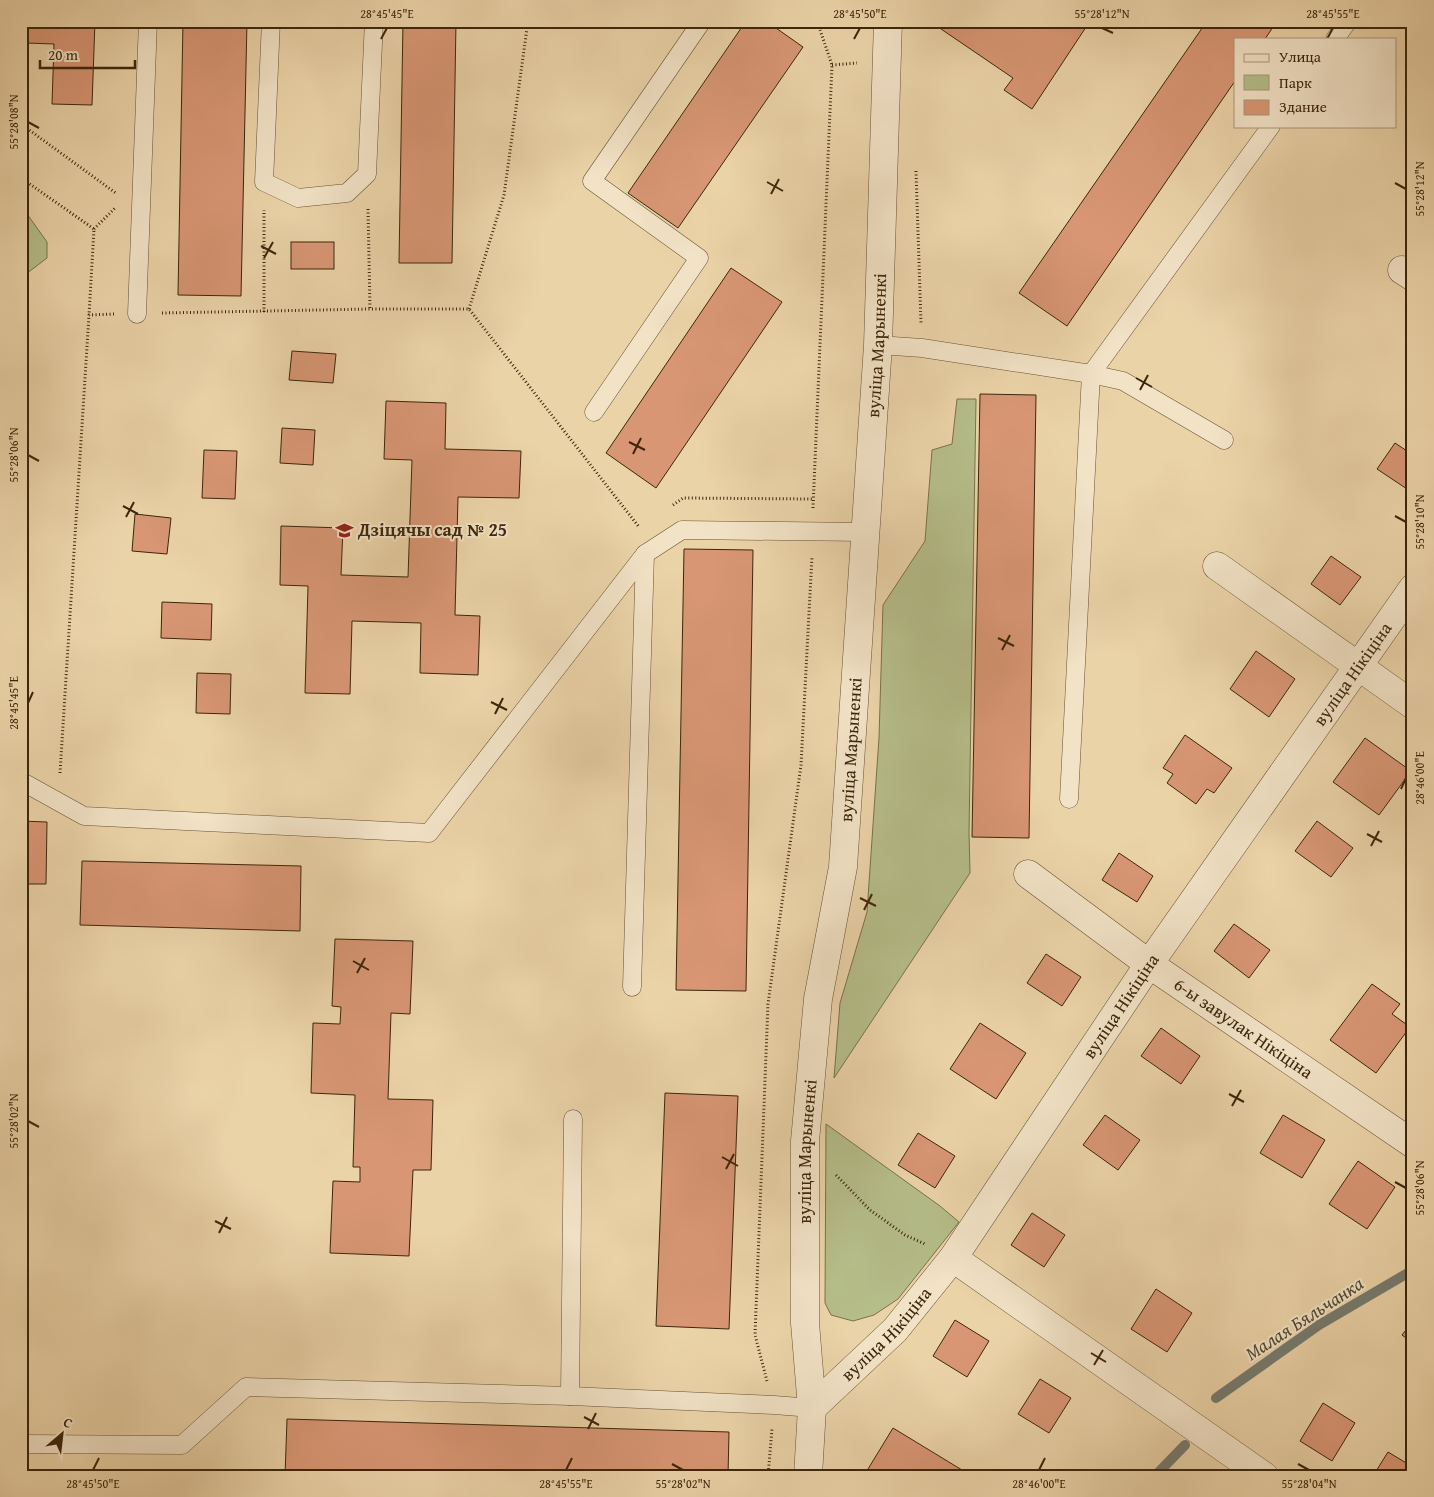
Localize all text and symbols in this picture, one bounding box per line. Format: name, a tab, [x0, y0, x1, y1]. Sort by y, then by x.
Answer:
text: 28°45'45"E	[360, 5, 414, 22]
text: 28°45'50"E	[833, 5, 887, 22]
text: 55°28'12"N	[1074, 5, 1130, 22]
text: 28°45'55"E	[1306, 5, 1360, 22]
scale bar	[40, 38, 135, 70]
legend	[1234, 38, 1396, 128]
text: 20 m	[48, 44, 79, 65]
text: Улица	[1279, 46, 1322, 67]
text: Парк	[1279, 72, 1312, 93]
text: 55°28'08"N	[5, 94, 22, 150]
text: Здание	[1279, 96, 1327, 117]
text: 55°28'12"N	[1411, 161, 1428, 217]
street label: вуліца Марыненкі	[859, 273, 893, 419]
text: 55°28'06"N	[5, 427, 22, 483]
text: 55°28'10"N	[1411, 494, 1428, 550]
place label: Дзіцячы сад № 25	[357, 516, 507, 543]
school or university icon: Дзіцячы сад № 25	[334, 520, 354, 540]
street label: вуліца Нікіціна	[1306, 616, 1398, 731]
text: 28°45'45"E	[5, 676, 22, 730]
street label: вуліца Марыненкі	[832, 677, 869, 823]
text: 28°46'00"E	[1411, 751, 1428, 805]
street label: вуліца Нікіціна	[1076, 947, 1166, 1064]
street label: 6-ы завулак Нікіціна	[1168, 971, 1319, 1085]
street label: вуліца Марыненкі	[791, 1078, 824, 1224]
text: 55°28'02"N	[5, 1093, 22, 1149]
text: 55°28'06"N	[1411, 1160, 1428, 1216]
water label: Малая Бяльчанка	[1239, 1269, 1369, 1367]
street label: вуліца Нікіціна	[835, 1280, 938, 1387]
north arrow	[38, 1410, 88, 1460]
text: С	[60, 1412, 76, 1433]
text: 28°45'50"E	[66, 1475, 120, 1492]
text: 28°45'55"E	[539, 1475, 593, 1492]
text: 55°28'02"N	[655, 1475, 711, 1492]
text: 28°46'00"E	[1012, 1475, 1066, 1492]
text: 55°28'04"N	[1281, 1475, 1337, 1492]

